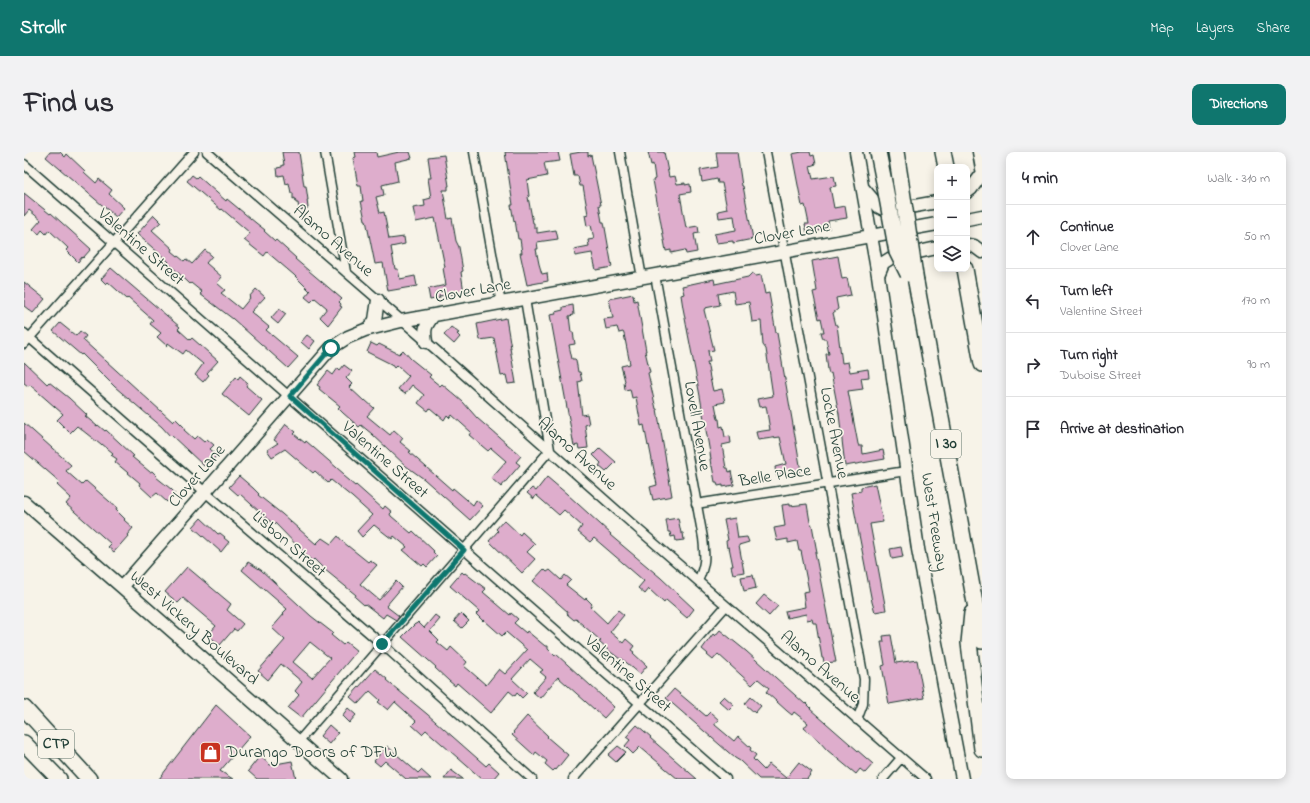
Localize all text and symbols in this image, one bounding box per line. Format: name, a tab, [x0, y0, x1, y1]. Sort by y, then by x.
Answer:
text: Strollr	[20, 15, 66, 42]
text: Map	[1150, 18, 1174, 39]
text: Layers	[1196, 18, 1234, 39]
text: Share	[1256, 18, 1290, 39]
text: Find us	[24, 84, 114, 125]
button: Directions	[1192, 84, 1286, 125]
map controls	[934, 164, 970, 272]
button: +	[934, 164, 970, 200]
text: 4 min	[1022, 166, 1058, 191]
text: Walk · 310 m	[1207, 169, 1270, 188]
street label: Alamo Avenue	[287, 199, 379, 283]
button: −	[934, 200, 970, 236]
street label: Valentine Street	[91, 202, 190, 292]
street label: Clover Lane	[752, 214, 832, 252]
text: Continue	[1060, 216, 1114, 238]
icon: ahead	[1022, 226, 1044, 248]
text: 50 m	[1244, 227, 1270, 246]
button: layers	[934, 236, 970, 272]
text: Clover Lane	[1060, 238, 1119, 257]
street label: Clover Lane	[433, 272, 513, 310]
text: Turn left	[1060, 280, 1113, 302]
icon: left	[1022, 290, 1044, 312]
text: 170 m	[1242, 291, 1270, 310]
text: Valentine Street	[1060, 302, 1143, 321]
route start	[322, 339, 340, 357]
text: Turn right	[1060, 344, 1118, 366]
icon: right	[1022, 354, 1044, 376]
text: 90 m	[1247, 355, 1270, 374]
text: Duboise Street	[1060, 366, 1141, 385]
street label: Lovell Avenue	[677, 379, 717, 473]
street label: Locke Avenue	[813, 385, 855, 481]
street label: Alamo Avenue	[532, 411, 623, 497]
street label: Valentine Street	[335, 415, 434, 505]
icon: arrive	[1022, 418, 1044, 440]
text: Arrive at destination	[1060, 418, 1184, 440]
road number: I 30	[931, 430, 961, 458]
street label: Clover Lane	[162, 439, 232, 513]
street label: Belle Place	[736, 458, 813, 494]
street label: West Freeway	[913, 471, 954, 573]
street label: Lisbon Street	[246, 505, 332, 584]
street label: West Vickery Boulevard	[123, 565, 264, 692]
street label: Alamo Avenue	[774, 625, 866, 709]
street label: Valentine Street	[578, 629, 677, 719]
route end	[373, 635, 391, 653]
road number: CTP	[38, 730, 74, 758]
shop icon: Durango Doors of DFW	[197, 739, 223, 765]
place label: Durango Doors of DFW	[225, 740, 397, 767]

